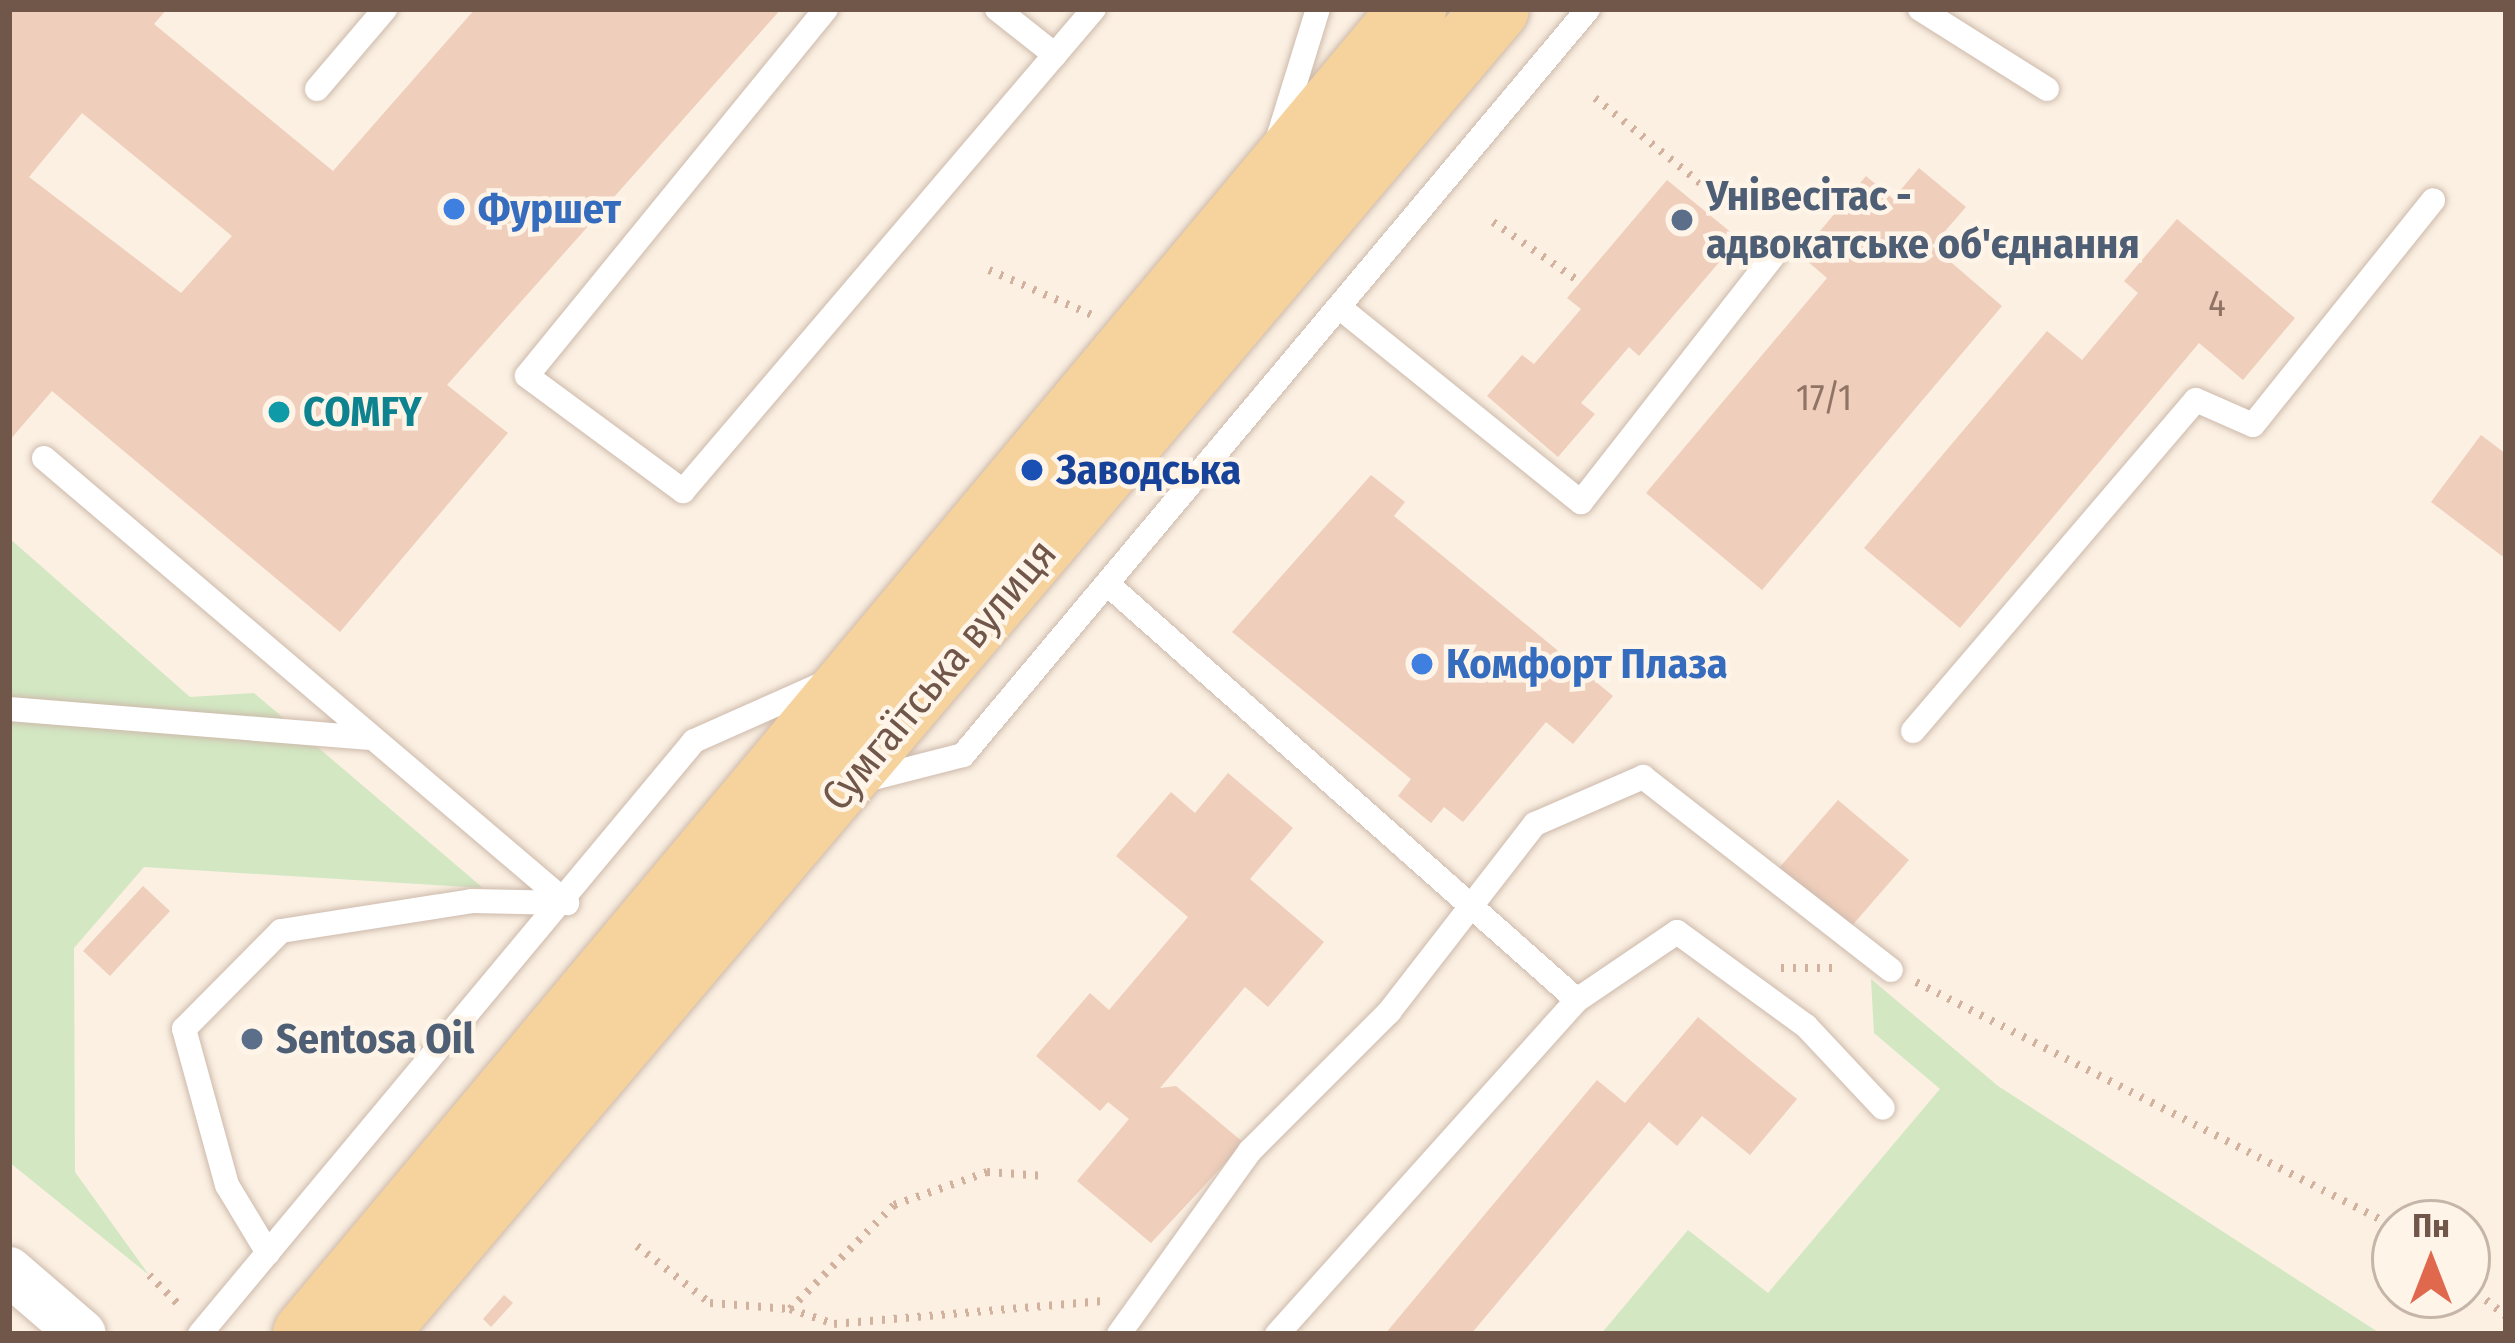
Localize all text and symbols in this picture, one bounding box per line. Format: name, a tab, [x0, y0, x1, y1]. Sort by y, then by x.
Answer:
place label: Унівесітас - адвокатське об'єднання	[1706, 171, 2140, 270]
place label: Фуршет	[478, 184, 621, 234]
marker: Фуршет	[441, 196, 467, 222]
marker: Унівесітас - адвокатське об'єднання	[1669, 207, 1695, 233]
house number: 4	[2208, 283, 2226, 327]
house number: 17/1	[1796, 377, 1852, 421]
place label: COMFY	[303, 387, 422, 437]
marker: COMFY	[266, 399, 292, 425]
place label: Заводська	[1056, 445, 1241, 495]
marker: Заводська	[1019, 457, 1045, 483]
street label: Сумгаїтська вулиця	[811, 529, 1067, 821]
place label: Комфорт Плаза	[1446, 639, 1728, 689]
marker: Комфорт Плаза	[1409, 651, 1435, 677]
place label: Sentosa Oil	[276, 1014, 474, 1064]
marker: Sentosa Oil	[239, 1026, 265, 1052]
north arrow	[2371, 1199, 2491, 1319]
text: Пн	[2412, 1206, 2450, 1246]

